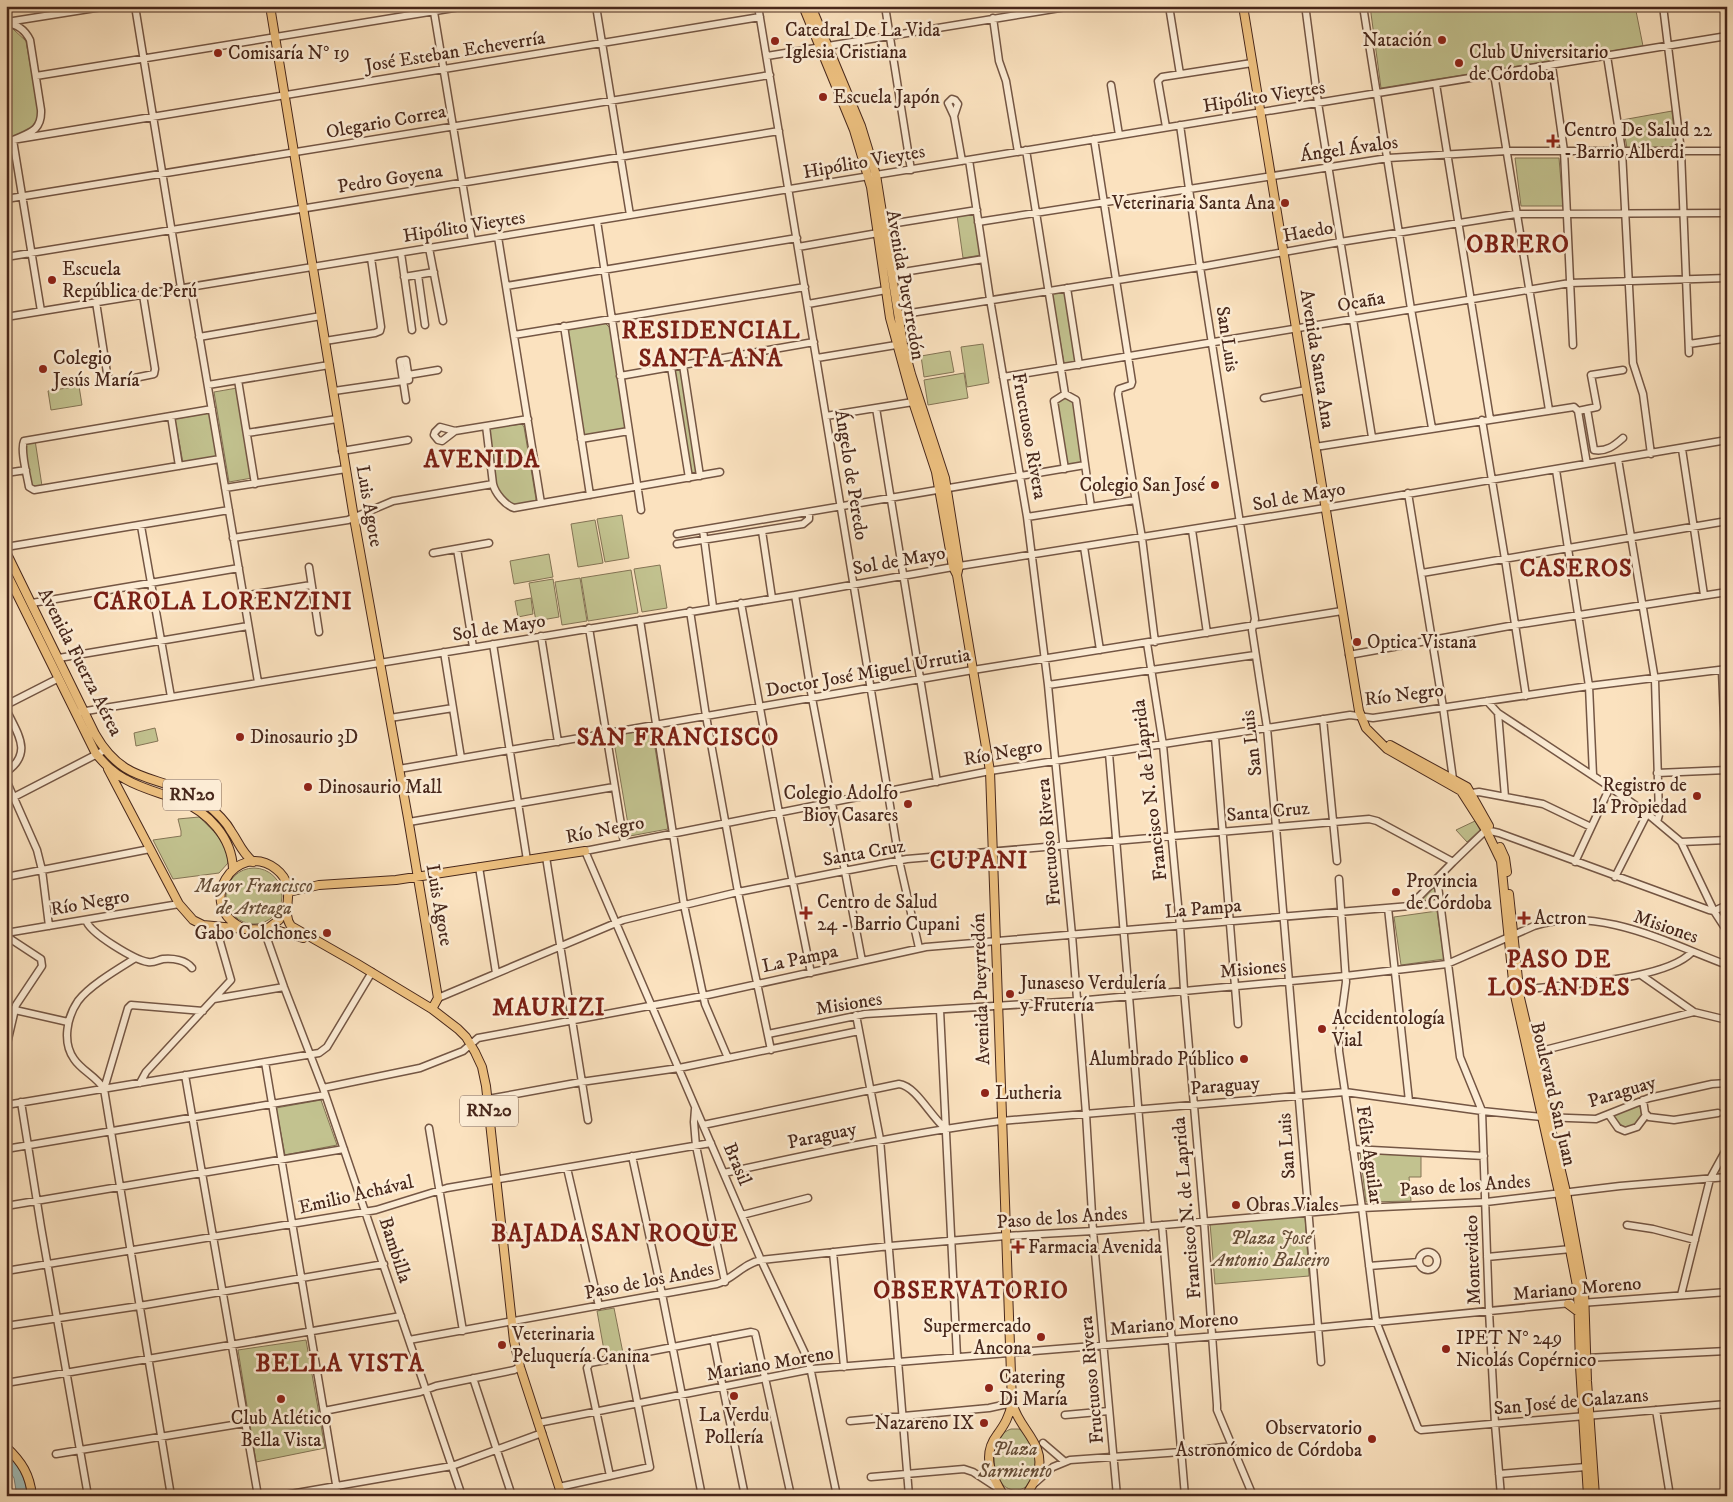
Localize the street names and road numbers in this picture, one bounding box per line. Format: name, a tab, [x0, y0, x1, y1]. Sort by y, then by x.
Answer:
street label: José Esteban Echeverría	[361, 26, 547, 78]
street label: Hipólito Vieytes	[1201, 76, 1327, 118]
street label: Olegario Correa	[324, 100, 448, 144]
street label: Ángel Ávalos	[1298, 129, 1399, 167]
street label: Hipólito Vieytes	[801, 140, 927, 184]
street label: Pedro Goyena	[336, 159, 444, 199]
street label: Hipólito Vieytes	[401, 206, 527, 248]
street label: Avenida Pueyrredón	[880, 208, 930, 362]
street label: Haedo	[1281, 216, 1335, 248]
street label: Ocaña	[1336, 287, 1386, 317]
street label: Avenida Santa Ana	[1295, 288, 1339, 430]
street label: San Luis	[1210, 305, 1244, 373]
street label: Fructuoso Rivera	[1007, 371, 1051, 501]
street label: Ángelo de Peredo	[829, 408, 875, 542]
street label: Luis Agote	[350, 463, 388, 549]
street label: Sol de Mayo	[1251, 478, 1347, 516]
street label: Sol de Mayo	[851, 542, 947, 580]
street label: Avenida Fuerza Aérea	[33, 584, 127, 740]
street label: Sol de Mayo	[451, 609, 547, 647]
street label: Doctor José Miguel Urrutia	[764, 644, 972, 702]
street label: Río Negro	[1363, 679, 1445, 711]
street label: Francisco N. de Laprida	[1127, 698, 1173, 882]
street label: San Luis	[1237, 709, 1267, 777]
street label: Río Negro	[962, 735, 1044, 771]
street label: Fructuoso Rivera	[1032, 777, 1066, 907]
road number: RN20	[163, 780, 221, 810]
street label: Santa Cruz	[1226, 797, 1310, 827]
street label: Río Negro	[564, 811, 646, 849]
street label: Santa Cruz	[821, 834, 907, 872]
street label: Luis Agote	[420, 862, 458, 948]
street label: Río Negro	[49, 885, 131, 921]
street label: La Pampa	[1164, 894, 1242, 924]
street label: Misiones	[1631, 905, 1701, 949]
street label: Avenida Pueyrredón	[967, 913, 995, 1065]
street label: La Pampa	[760, 940, 840, 978]
street label: Misiones	[1219, 955, 1287, 983]
street label: Misiones	[814, 987, 884, 1021]
street label: Boulevard San Juan	[1525, 1020, 1581, 1168]
street label: Paraguay	[1189, 1071, 1262, 1100]
street label: Paraguay	[1585, 1071, 1660, 1113]
road number: RN20	[460, 1096, 518, 1126]
street label: Félix Aguilar	[1351, 1104, 1387, 1206]
street label: San Luis	[1273, 1112, 1301, 1180]
street label: Francisco N. de Laprida	[1168, 1116, 1206, 1300]
street label: Paraguay	[786, 1117, 859, 1154]
street label: Brasil	[718, 1139, 756, 1189]
street label: Paso de los Andes	[1399, 1170, 1531, 1202]
street label: Emilio Achával	[296, 1171, 416, 1219]
street label: Paso de los Andes	[996, 1202, 1128, 1234]
street label: Bambilla	[374, 1214, 416, 1286]
street label: Montevideo	[1460, 1215, 1486, 1305]
street label: Paso de los Andes	[582, 1257, 716, 1305]
street label: Mariano Moreno	[1512, 1272, 1642, 1306]
street label: Mariano Moreno	[1109, 1307, 1239, 1341]
street label: Fructuoso Rivera	[1075, 1315, 1109, 1445]
street label: Mariano Moreno	[704, 1341, 836, 1387]
street label: San José de Calazans	[1493, 1384, 1649, 1420]

